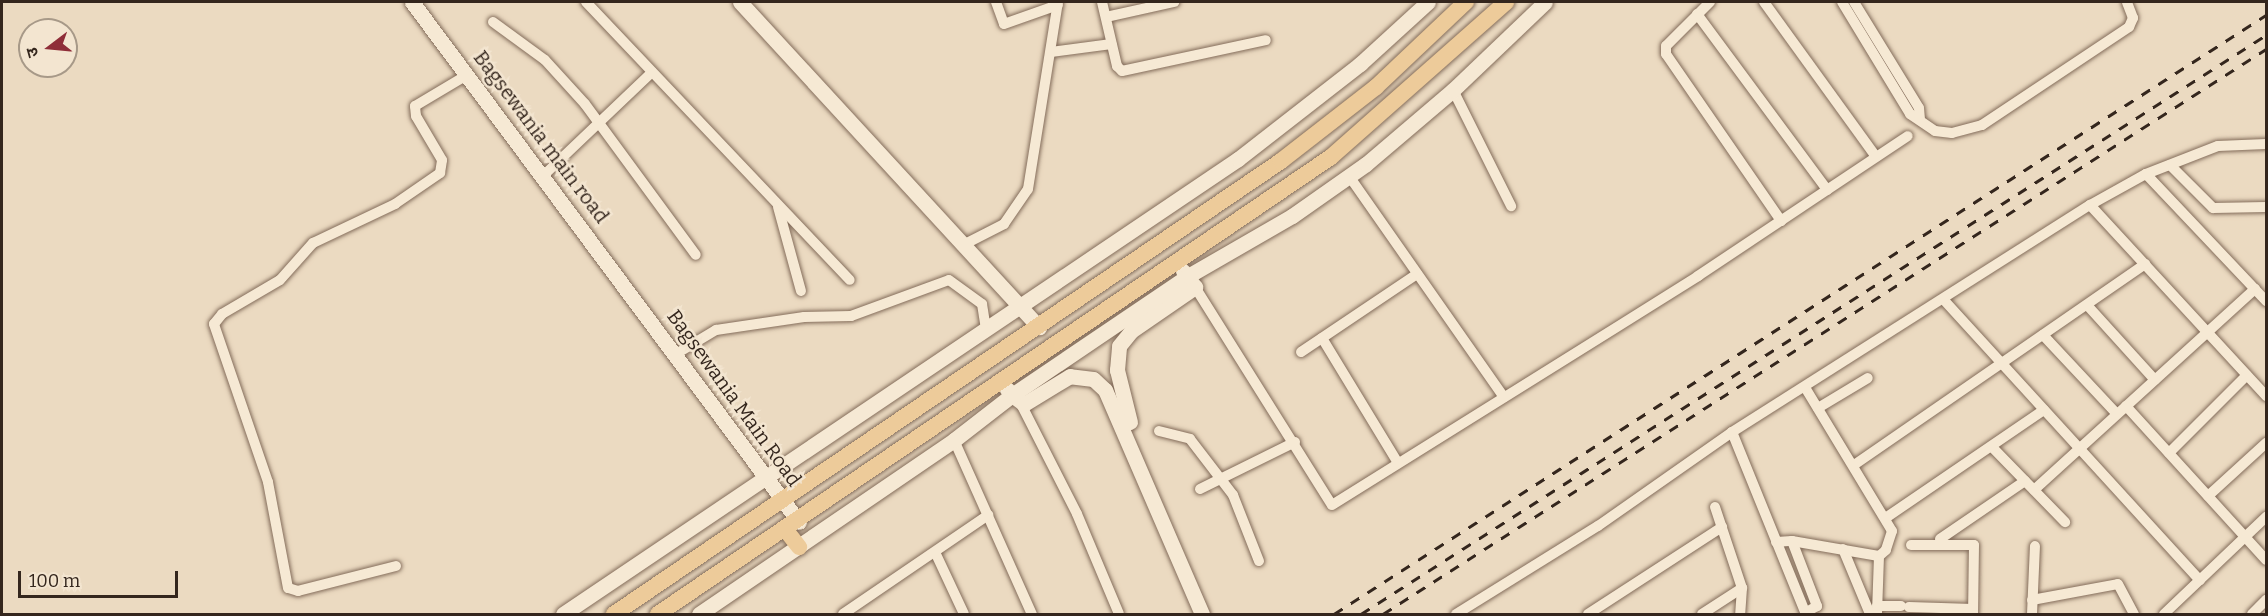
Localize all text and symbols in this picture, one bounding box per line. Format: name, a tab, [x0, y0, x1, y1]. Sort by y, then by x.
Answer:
north arrow	[18, 18, 78, 78]
text: उ	[22, 45, 43, 60]
street label: Bagsewania main road	[468, 46, 614, 228]
street label: Bagsewania Main Road	[662, 305, 806, 491]
scale bar	[21, 559, 182, 597]
text: 100 m	[29, 570, 80, 592]

